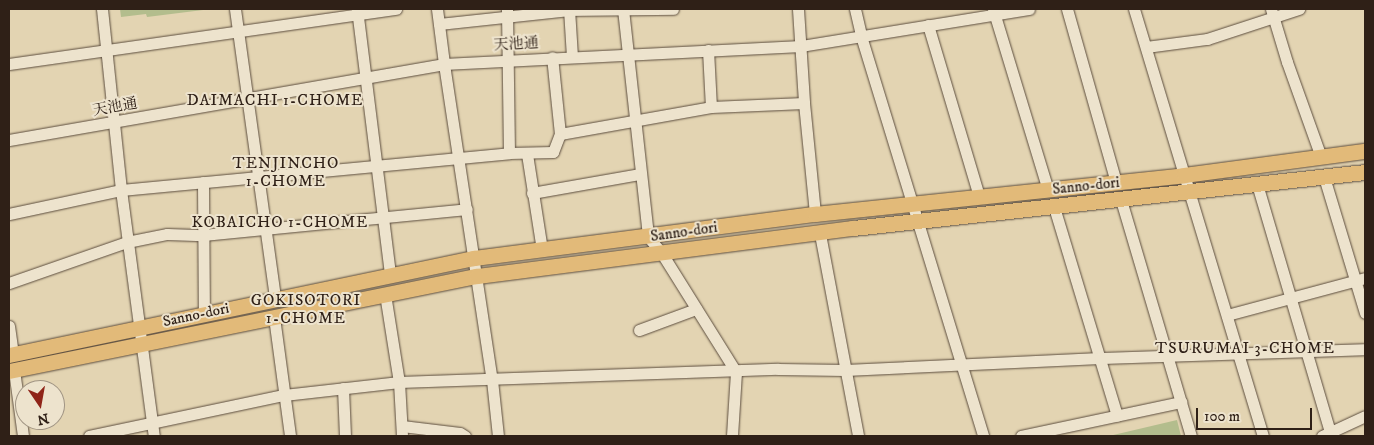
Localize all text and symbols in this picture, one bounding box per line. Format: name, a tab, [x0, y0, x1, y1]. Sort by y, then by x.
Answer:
street label: 天池通	[493, 34, 539, 54]
district label: DAIMACHI 1-CHOME	[185, 90, 365, 110]
street label: 天池通	[91, 94, 139, 120]
district label: TENJINCHO 1-CHOME	[231, 153, 341, 191]
street label: Sanno-dori	[1052, 174, 1120, 198]
district label: KOBAICHO 1-CHOME	[190, 212, 370, 232]
street label: Sanno-dori	[649, 218, 719, 246]
district label: GOKISOTORI 1-CHOME	[250, 290, 362, 328]
street label: Sanno-dori	[161, 299, 231, 331]
district label: TSURUMAI 3-CHOME	[1153, 338, 1337, 358]
north arrow	[15, 380, 65, 430]
scale bar	[1199, 398, 1315, 430]
text: 100 m	[1204, 407, 1240, 426]
text: N	[35, 409, 50, 429]

